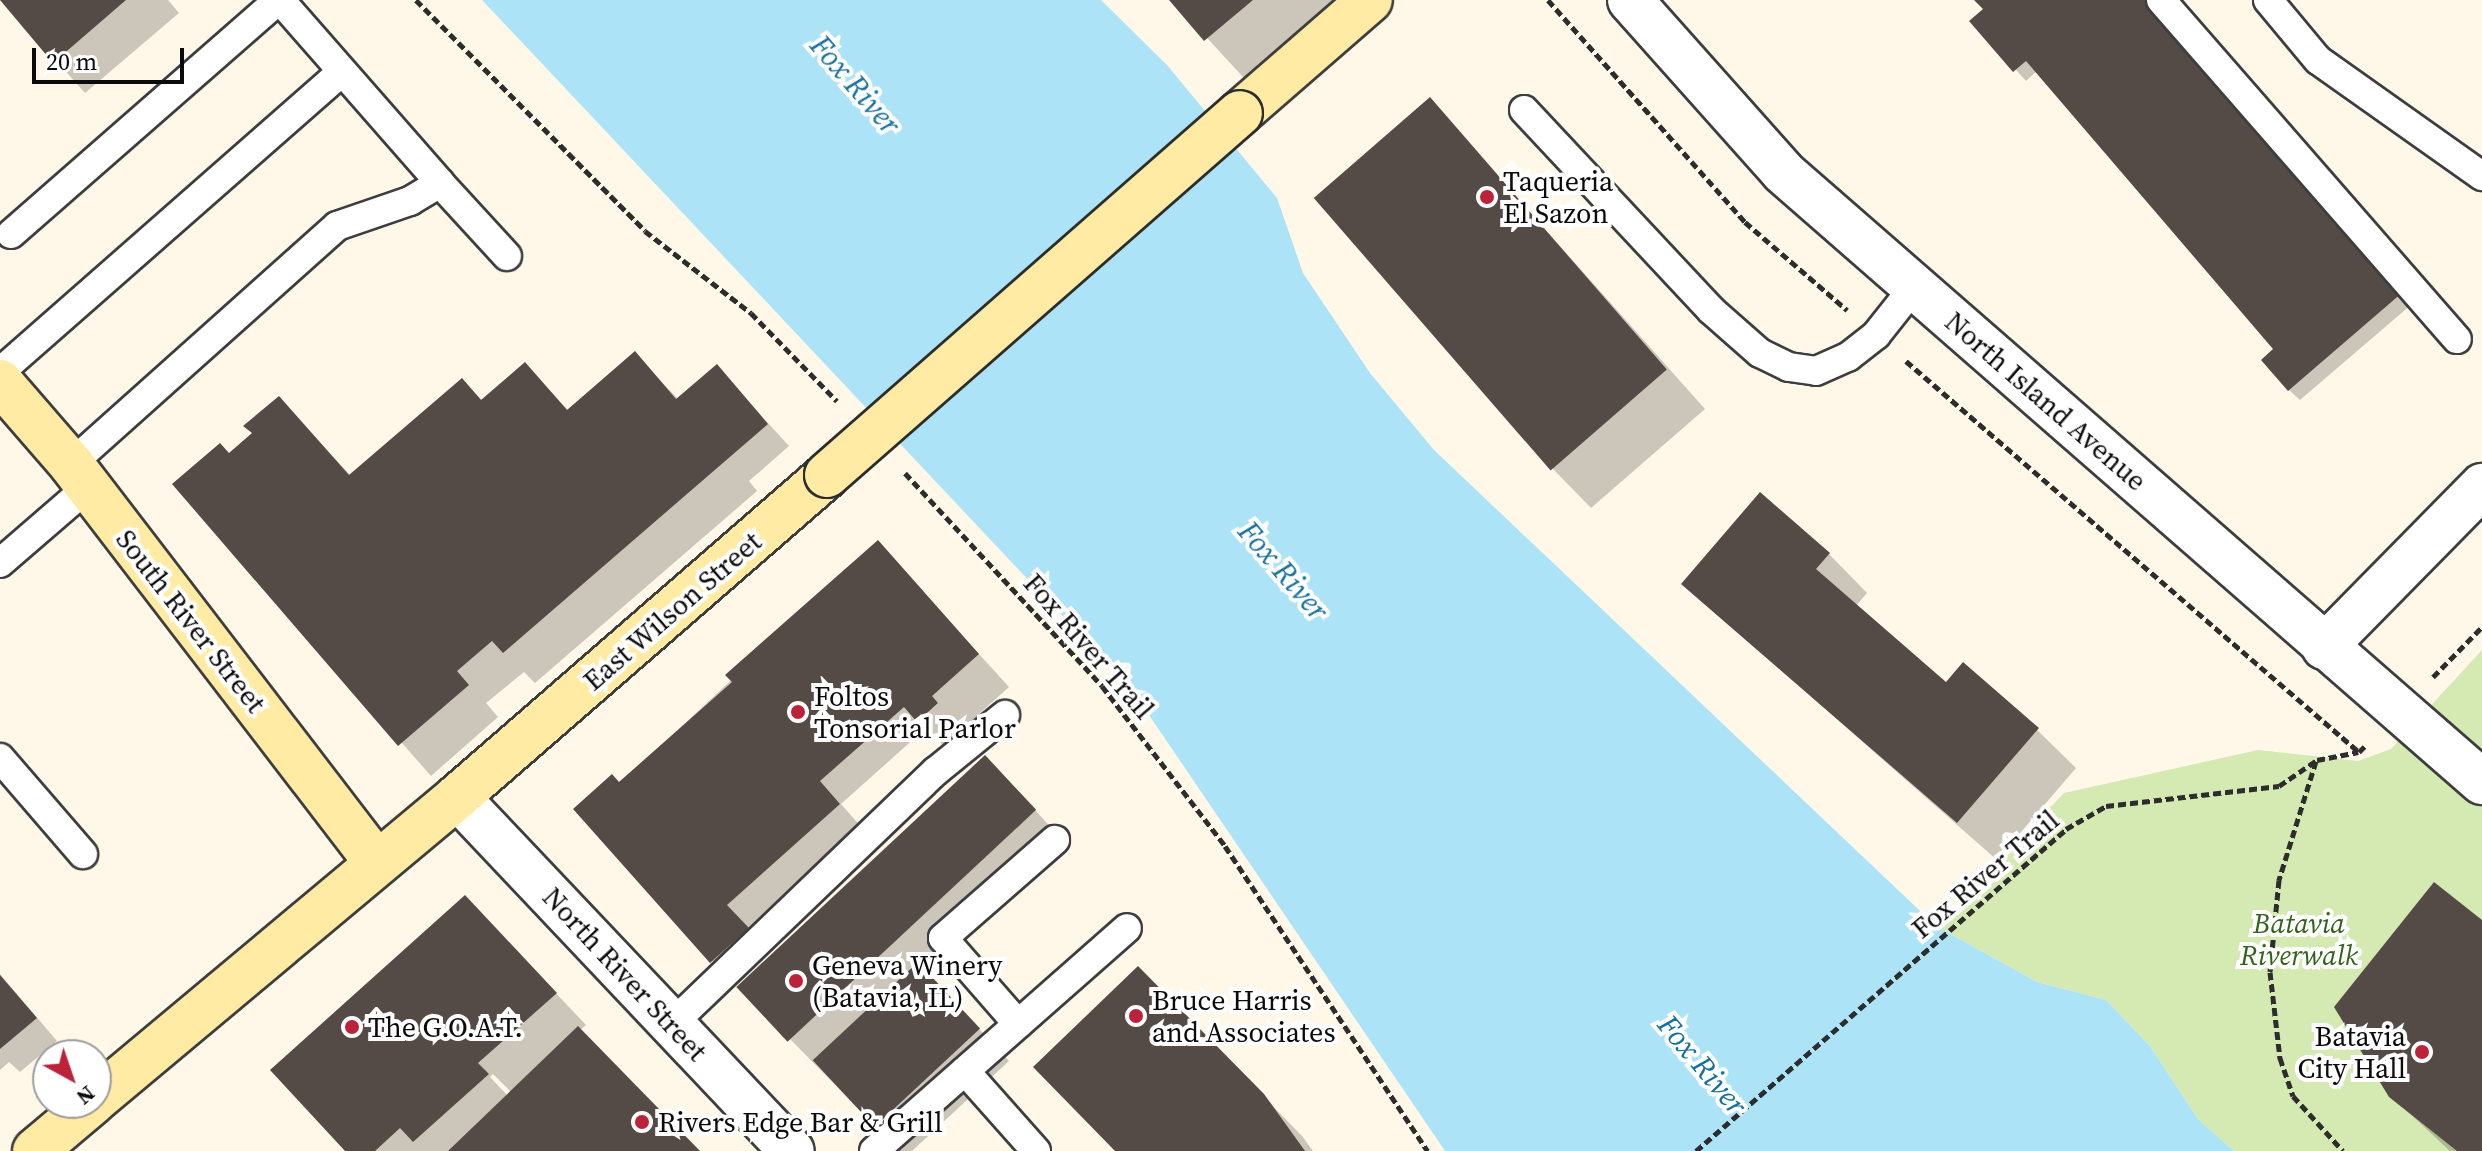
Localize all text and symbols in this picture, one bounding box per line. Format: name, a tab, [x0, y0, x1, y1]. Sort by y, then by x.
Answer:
water label: Fox River	[802, 28, 908, 142]
scale bar	[36, 32, 188, 82]
text: 20 m	[46, 45, 97, 78]
place label: Taqueria El Sazon	[1503, 164, 1613, 230]
marker: Taqueria El Sazon	[1478, 188, 1496, 206]
street label: North Island Avenue	[1939, 304, 2153, 498]
water label: Fox River	[1230, 514, 1336, 628]
street label: South River Street	[109, 523, 273, 719]
street label: East Wilson Street	[576, 524, 768, 698]
street label: Fox River Trail	[1017, 566, 1161, 726]
place label: Foltos Tonsorial Parlor	[814, 679, 1016, 745]
marker: Foltos Tonsorial Parlor	[789, 703, 807, 721]
street label: Fox River Trail	[1904, 803, 2066, 945]
street label: North River Street	[536, 880, 714, 1068]
park label: Batavia Riverwalk	[2240, 906, 2358, 972]
place label: Geneva Winery (Batavia, IL)	[812, 948, 1003, 1014]
marker: Geneva Winery (Batavia, IL)	[787, 972, 805, 990]
place label: Bruce Harris and Associates	[1152, 983, 1336, 1049]
marker: Bruce Harris and Associates	[1127, 1007, 1145, 1025]
water label: Fox River	[1650, 1008, 1754, 1122]
place label: The G.O.A.T.	[368, 1010, 523, 1044]
marker: The G.O.A.T.	[343, 1018, 361, 1036]
place label: Batavia City Hall	[2298, 1019, 2406, 1085]
north arrow	[32, 1039, 112, 1119]
marker: Batavia City Hall	[2413, 1043, 2431, 1061]
text: N	[70, 1079, 102, 1112]
place label: Rivers Edge Bar & Grill	[658, 1105, 943, 1139]
marker: Rivers Edge Bar & Grill	[633, 1113, 651, 1131]

